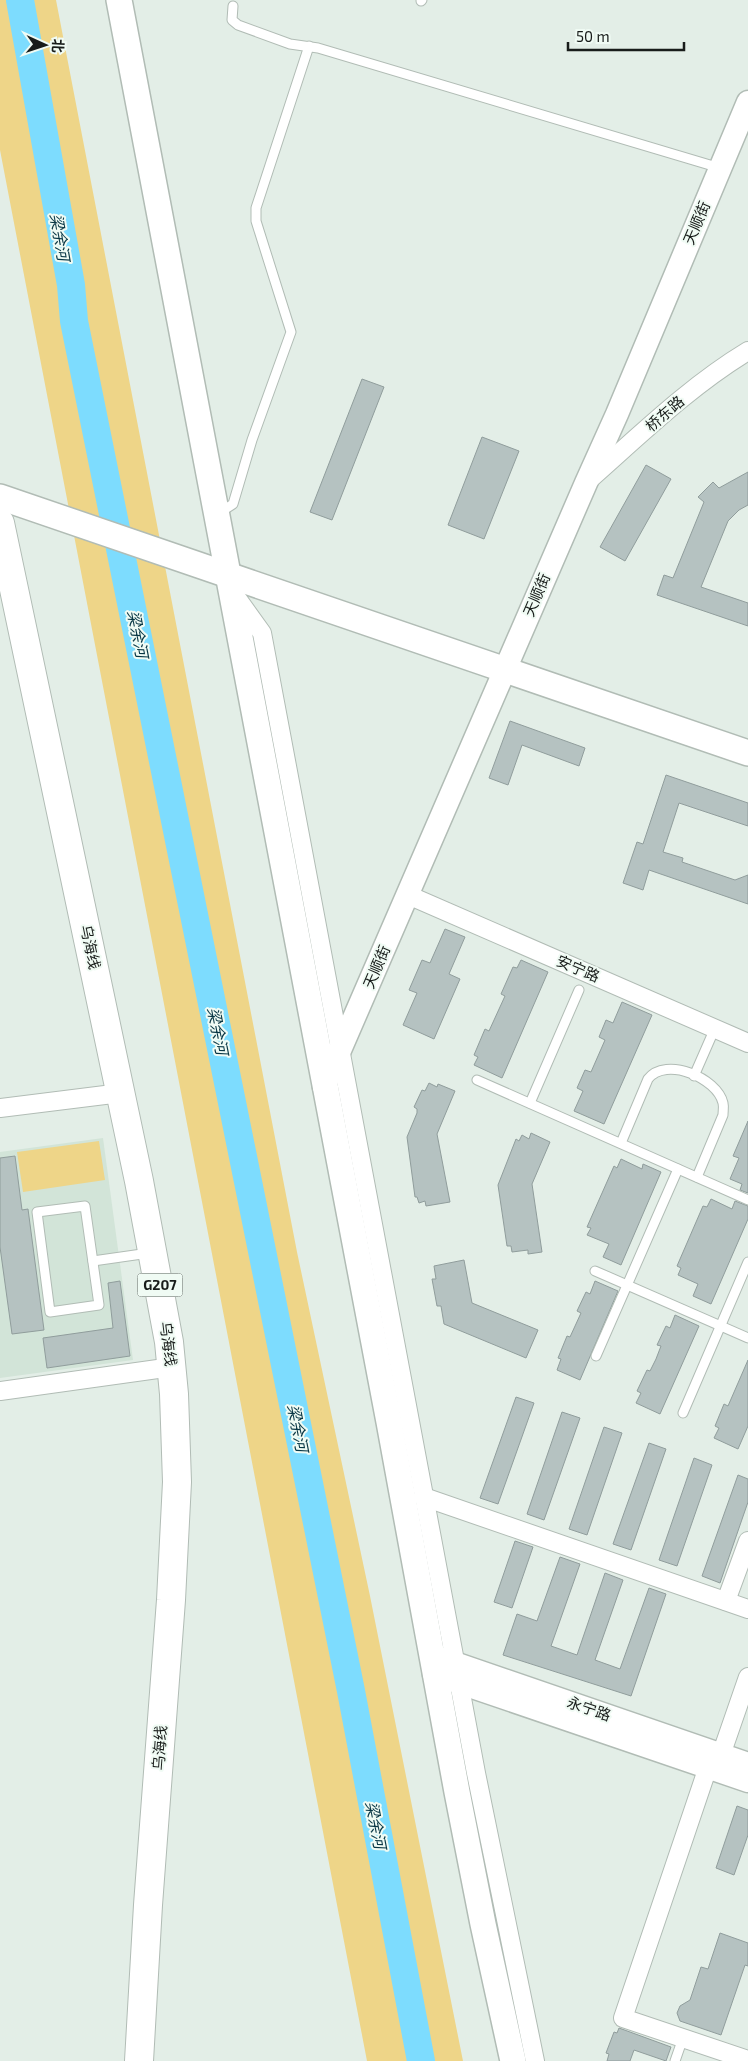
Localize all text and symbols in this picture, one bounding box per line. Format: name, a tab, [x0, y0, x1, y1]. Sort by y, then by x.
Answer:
north arrow	[20, 20, 70, 70]
scale bar	[568, 20, 684, 52]
text: 50 m	[576, 27, 610, 45]
text: 北	[50, 38, 67, 53]
street label: 天顺街	[679, 198, 713, 247]
water label: 梁余河	[47, 212, 75, 265]
street label: 桥东路	[641, 392, 687, 435]
street label: 天顺街	[519, 570, 553, 619]
water label: 梁余河	[125, 609, 153, 662]
street label: 乌海线	[77, 923, 104, 971]
street label: 天顺街	[359, 942, 393, 991]
street label: 安宁路	[554, 951, 603, 985]
water label: 梁余河	[205, 1006, 233, 1059]
road number: G207	[138, 1274, 182, 1296]
street label: 乌海线	[157, 1320, 181, 1367]
water label: 梁余河	[285, 1403, 313, 1456]
street label: 永宁路	[565, 1692, 614, 1724]
street label: 乌海线	[148, 1725, 170, 1771]
water label: 梁余河	[363, 1800, 391, 1853]

